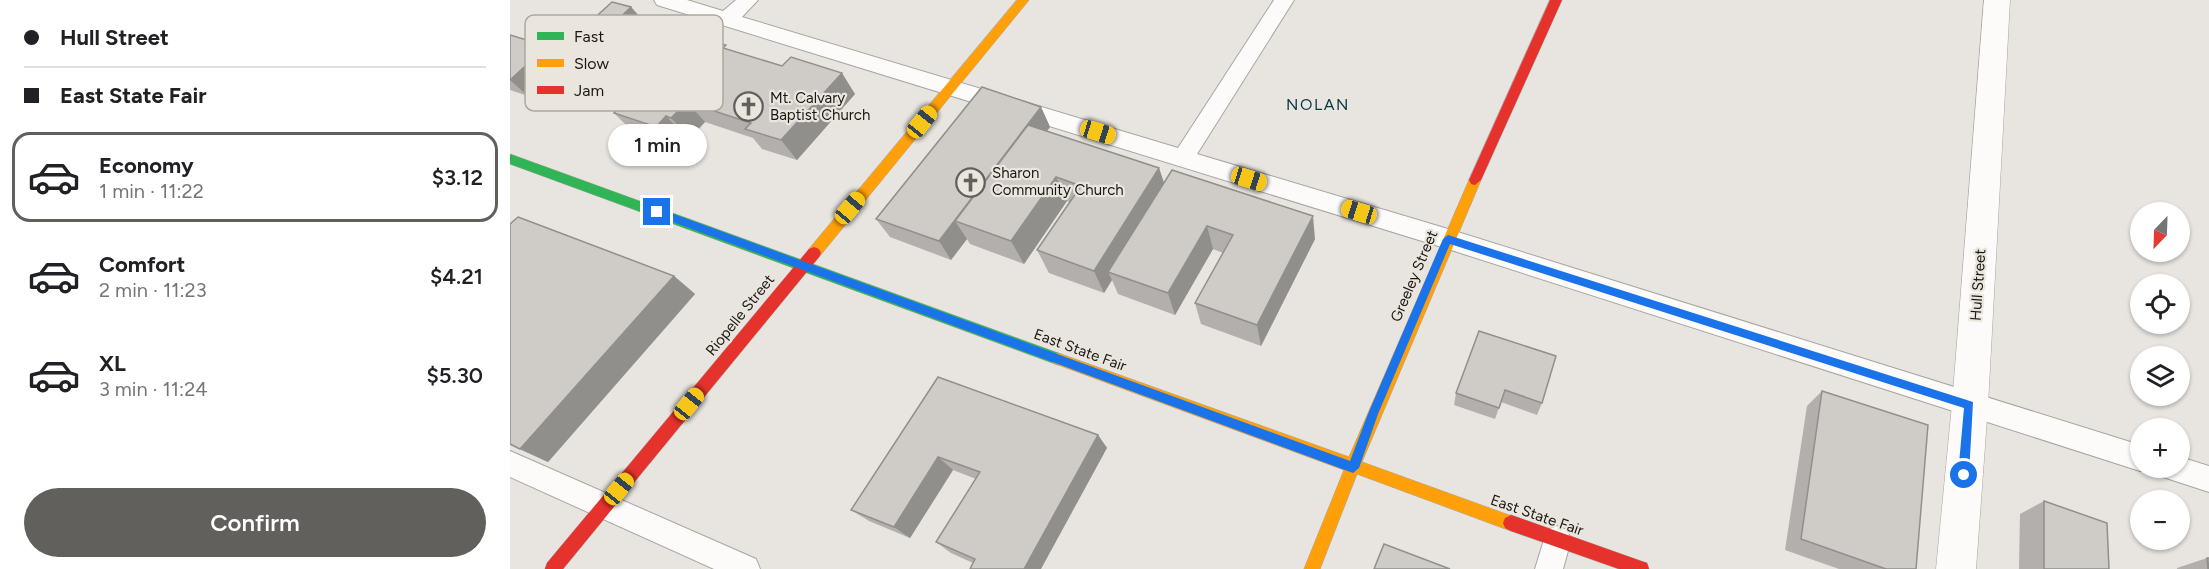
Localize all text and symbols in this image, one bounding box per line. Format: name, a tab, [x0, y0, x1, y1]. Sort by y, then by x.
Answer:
legend	[525, 15, 723, 111]
text: Hull Street	[60, 24, 169, 51]
text: Fast	[574, 27, 604, 46]
text: Slow	[574, 54, 609, 73]
text: Jam	[574, 81, 604, 100]
text: East State Fair	[60, 82, 207, 109]
place label: Mt. Calvary Baptist Church	[770, 89, 870, 124]
church icon: Mt. Calvary Baptist Church	[733, 91, 765, 123]
district label: NOLAN	[1286, 95, 1350, 114]
car	[904, 102, 940, 142]
car	[1078, 118, 1118, 146]
callout: 1 min	[608, 125, 706, 167]
text: 1 min	[634, 133, 681, 157]
icon: car	[27, 150, 81, 204]
text: Economy	[99, 152, 194, 179]
text: $3.12	[432, 164, 483, 191]
place label: Sharon Community Church	[992, 164, 1124, 199]
car	[1229, 165, 1269, 193]
church icon: Sharon Community Church	[955, 166, 987, 198]
text: 1 min · 11:22	[99, 179, 204, 203]
car	[832, 188, 868, 228]
route end	[643, 198, 670, 225]
car	[1339, 198, 1379, 226]
north arrow	[2130, 202, 2190, 262]
map controls	[2130, 202, 2190, 550]
street label: Greeley Street	[1387, 227, 1442, 325]
street label: Hull Street	[1967, 248, 1990, 322]
icon: car	[27, 249, 81, 303]
text: Comfort	[99, 251, 185, 278]
text: $4.21	[430, 263, 483, 290]
street label: Riopelle Street	[702, 271, 778, 359]
button: locate	[2130, 274, 2190, 334]
text: 2 min · 11:23	[99, 278, 207, 302]
street label: East State Fair	[1031, 325, 1129, 375]
button: layers	[2130, 346, 2190, 406]
icon: car	[27, 348, 81, 402]
text: XL	[99, 350, 126, 377]
text: $5.30	[427, 362, 483, 389]
text: 3 min · 11:24	[99, 377, 208, 401]
car	[671, 384, 707, 424]
button: +	[2130, 418, 2190, 478]
route start	[1950, 461, 1977, 488]
car	[601, 469, 637, 509]
button: Confirm	[24, 488, 486, 557]
button: −	[2130, 490, 2190, 550]
street label: East State Fair	[1488, 491, 1586, 539]

